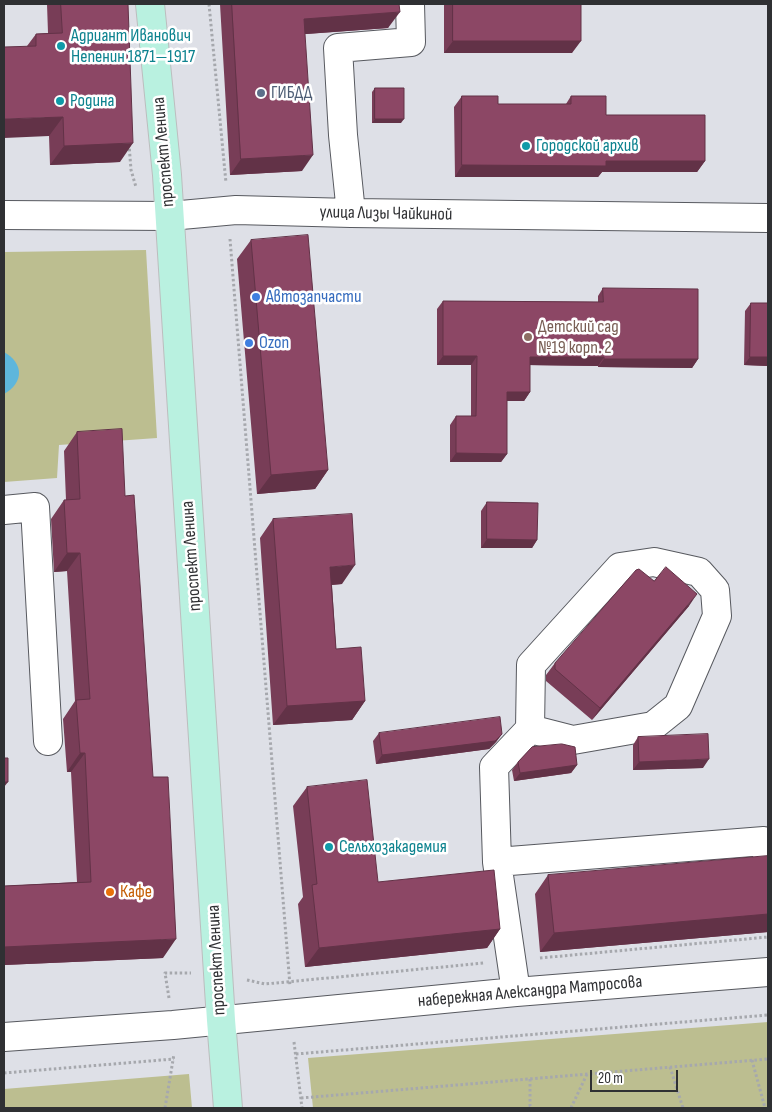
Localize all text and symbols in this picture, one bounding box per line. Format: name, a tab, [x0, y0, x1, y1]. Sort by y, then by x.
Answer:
place label: Адриант Иванович Непенин 1871—1917	[71, 25, 195, 68]
marker: Адриант Иванович Непенин 1871—1917	[55, 40, 67, 52]
place label: ГИБДД	[271, 82, 312, 104]
marker: ГИБДД	[255, 87, 267, 99]
place label: Родина	[70, 90, 114, 112]
marker: Родина	[54, 95, 66, 107]
street label: проспект Ленина	[148, 96, 180, 208]
place label: Городской архив	[536, 135, 639, 157]
marker: Городской архив	[520, 140, 532, 152]
street label: улица Лизы Чайкиной	[319, 202, 453, 226]
place label: Автозапчасти	[266, 286, 361, 308]
marker: Автозапчасти	[250, 291, 262, 303]
place label: Детский сад №19 корп. 2	[538, 316, 619, 358]
marker: Детский сад №19 корп. 2	[522, 331, 534, 343]
place label: Ozon	[259, 332, 289, 354]
marker: Ozon	[243, 337, 255, 349]
street label: проспект Ленина	[177, 500, 207, 612]
place label: Сельхозакадемия	[339, 836, 447, 858]
marker: Сельхозакадемия	[323, 841, 335, 853]
place label: Кафе	[120, 881, 152, 903]
marker: Кафе	[104, 886, 116, 898]
street label: проспект Ленина	[203, 904, 231, 1016]
street label: набережная Александра Матросова	[417, 971, 643, 1013]
scale bar	[592, 1060, 680, 1092]
text: 20 m	[598, 1069, 623, 1088]

